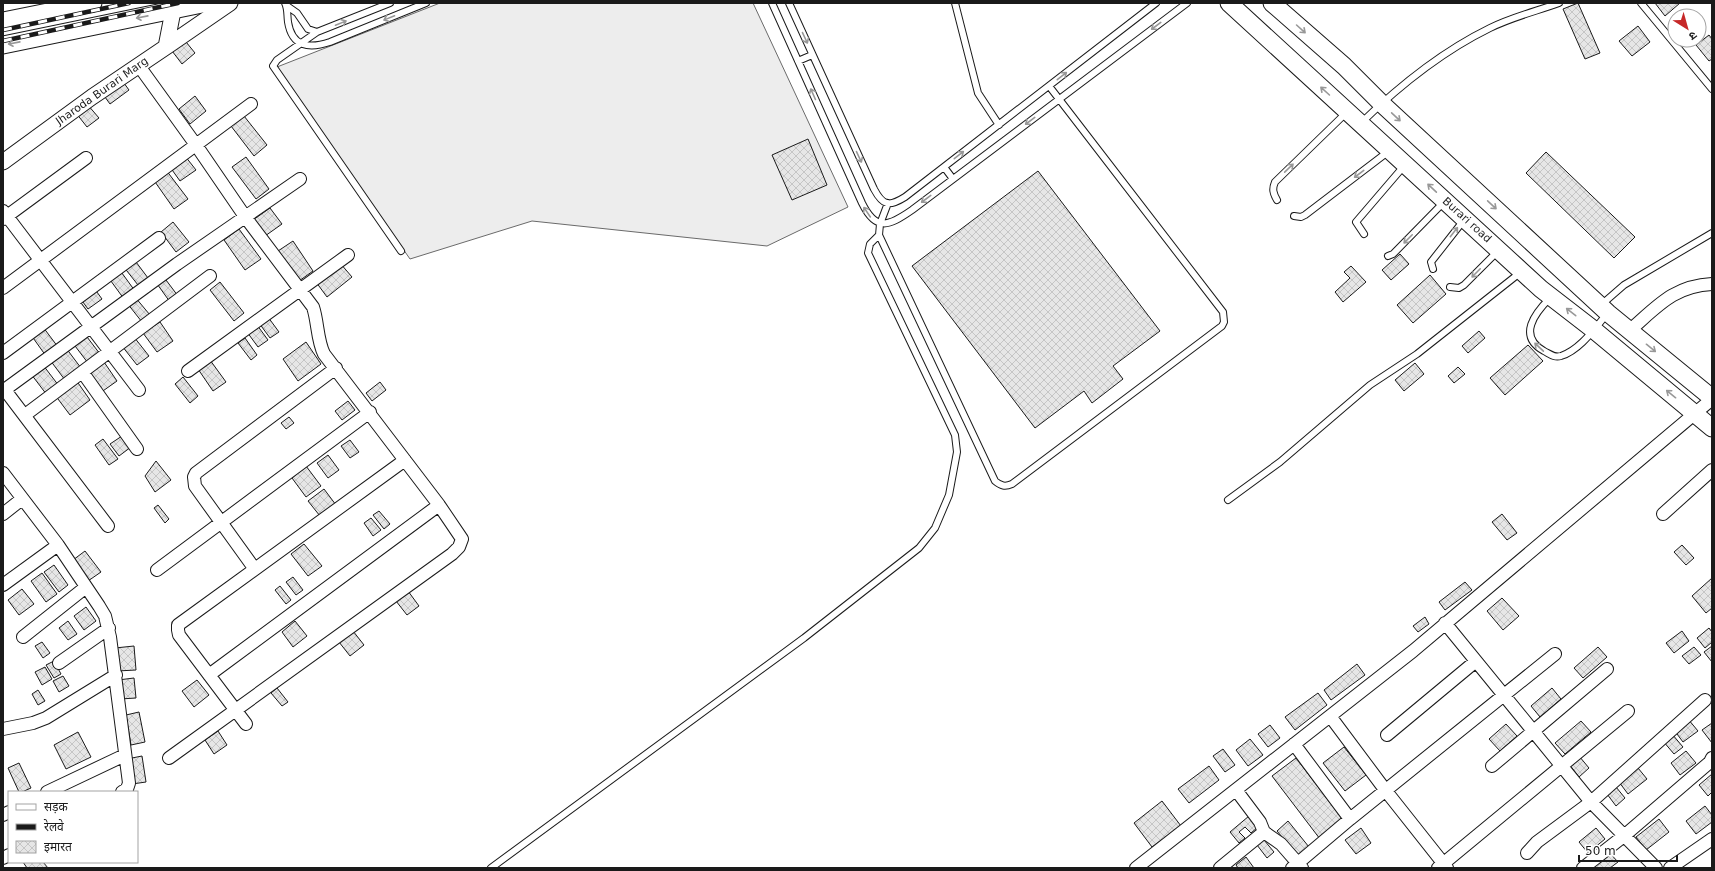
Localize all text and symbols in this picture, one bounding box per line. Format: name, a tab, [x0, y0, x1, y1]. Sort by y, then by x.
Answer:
north arrow	[1667, 8, 1707, 48]
one-way arrow	[136, 13, 149, 21]
one-way arrow	[384, 14, 396, 22]
one-way arrow	[334, 19, 346, 27]
one-way arrow	[1151, 22, 1162, 31]
one-way arrow	[1296, 24, 1306, 33]
text: उ	[1686, 28, 1699, 43]
one-way arrow	[802, 32, 809, 44]
one-way arrow	[8, 39, 21, 47]
street label: Jharoda Burari Marg	[53, 54, 151, 128]
one-way arrow	[1057, 72, 1068, 80]
one-way arrow	[1321, 87, 1331, 96]
one-way arrow	[809, 89, 816, 101]
one-way arrow	[1391, 113, 1402, 122]
one-way arrow	[1025, 117, 1036, 126]
one-way arrow	[856, 150, 863, 162]
one-way arrow	[954, 151, 965, 160]
one-way arrow	[1284, 163, 1294, 173]
one-way arrow	[1354, 169, 1365, 178]
one-way arrow	[1426, 184, 1437, 193]
one-way arrow	[921, 195, 932, 204]
street label: Burari road	[1440, 195, 1494, 245]
one-way arrow	[1487, 201, 1497, 210]
one-way arrow	[863, 207, 872, 218]
one-way arrow	[1450, 226, 1459, 237]
one-way arrow	[1403, 234, 1413, 244]
one-way arrow	[1471, 268, 1481, 278]
one-way arrow	[1565, 307, 1576, 316]
one-way arrow	[1534, 342, 1544, 351]
one-way arrow	[1646, 344, 1657, 353]
one-way arrow	[1666, 389, 1677, 398]
legend	[8, 791, 138, 863]
text: सड़क	[44, 800, 69, 814]
text: रेलवे	[44, 819, 64, 834]
scale bar	[1579, 837, 1677, 863]
text: इमारत	[44, 840, 73, 854]
text: 50 m	[1585, 844, 1616, 858]

